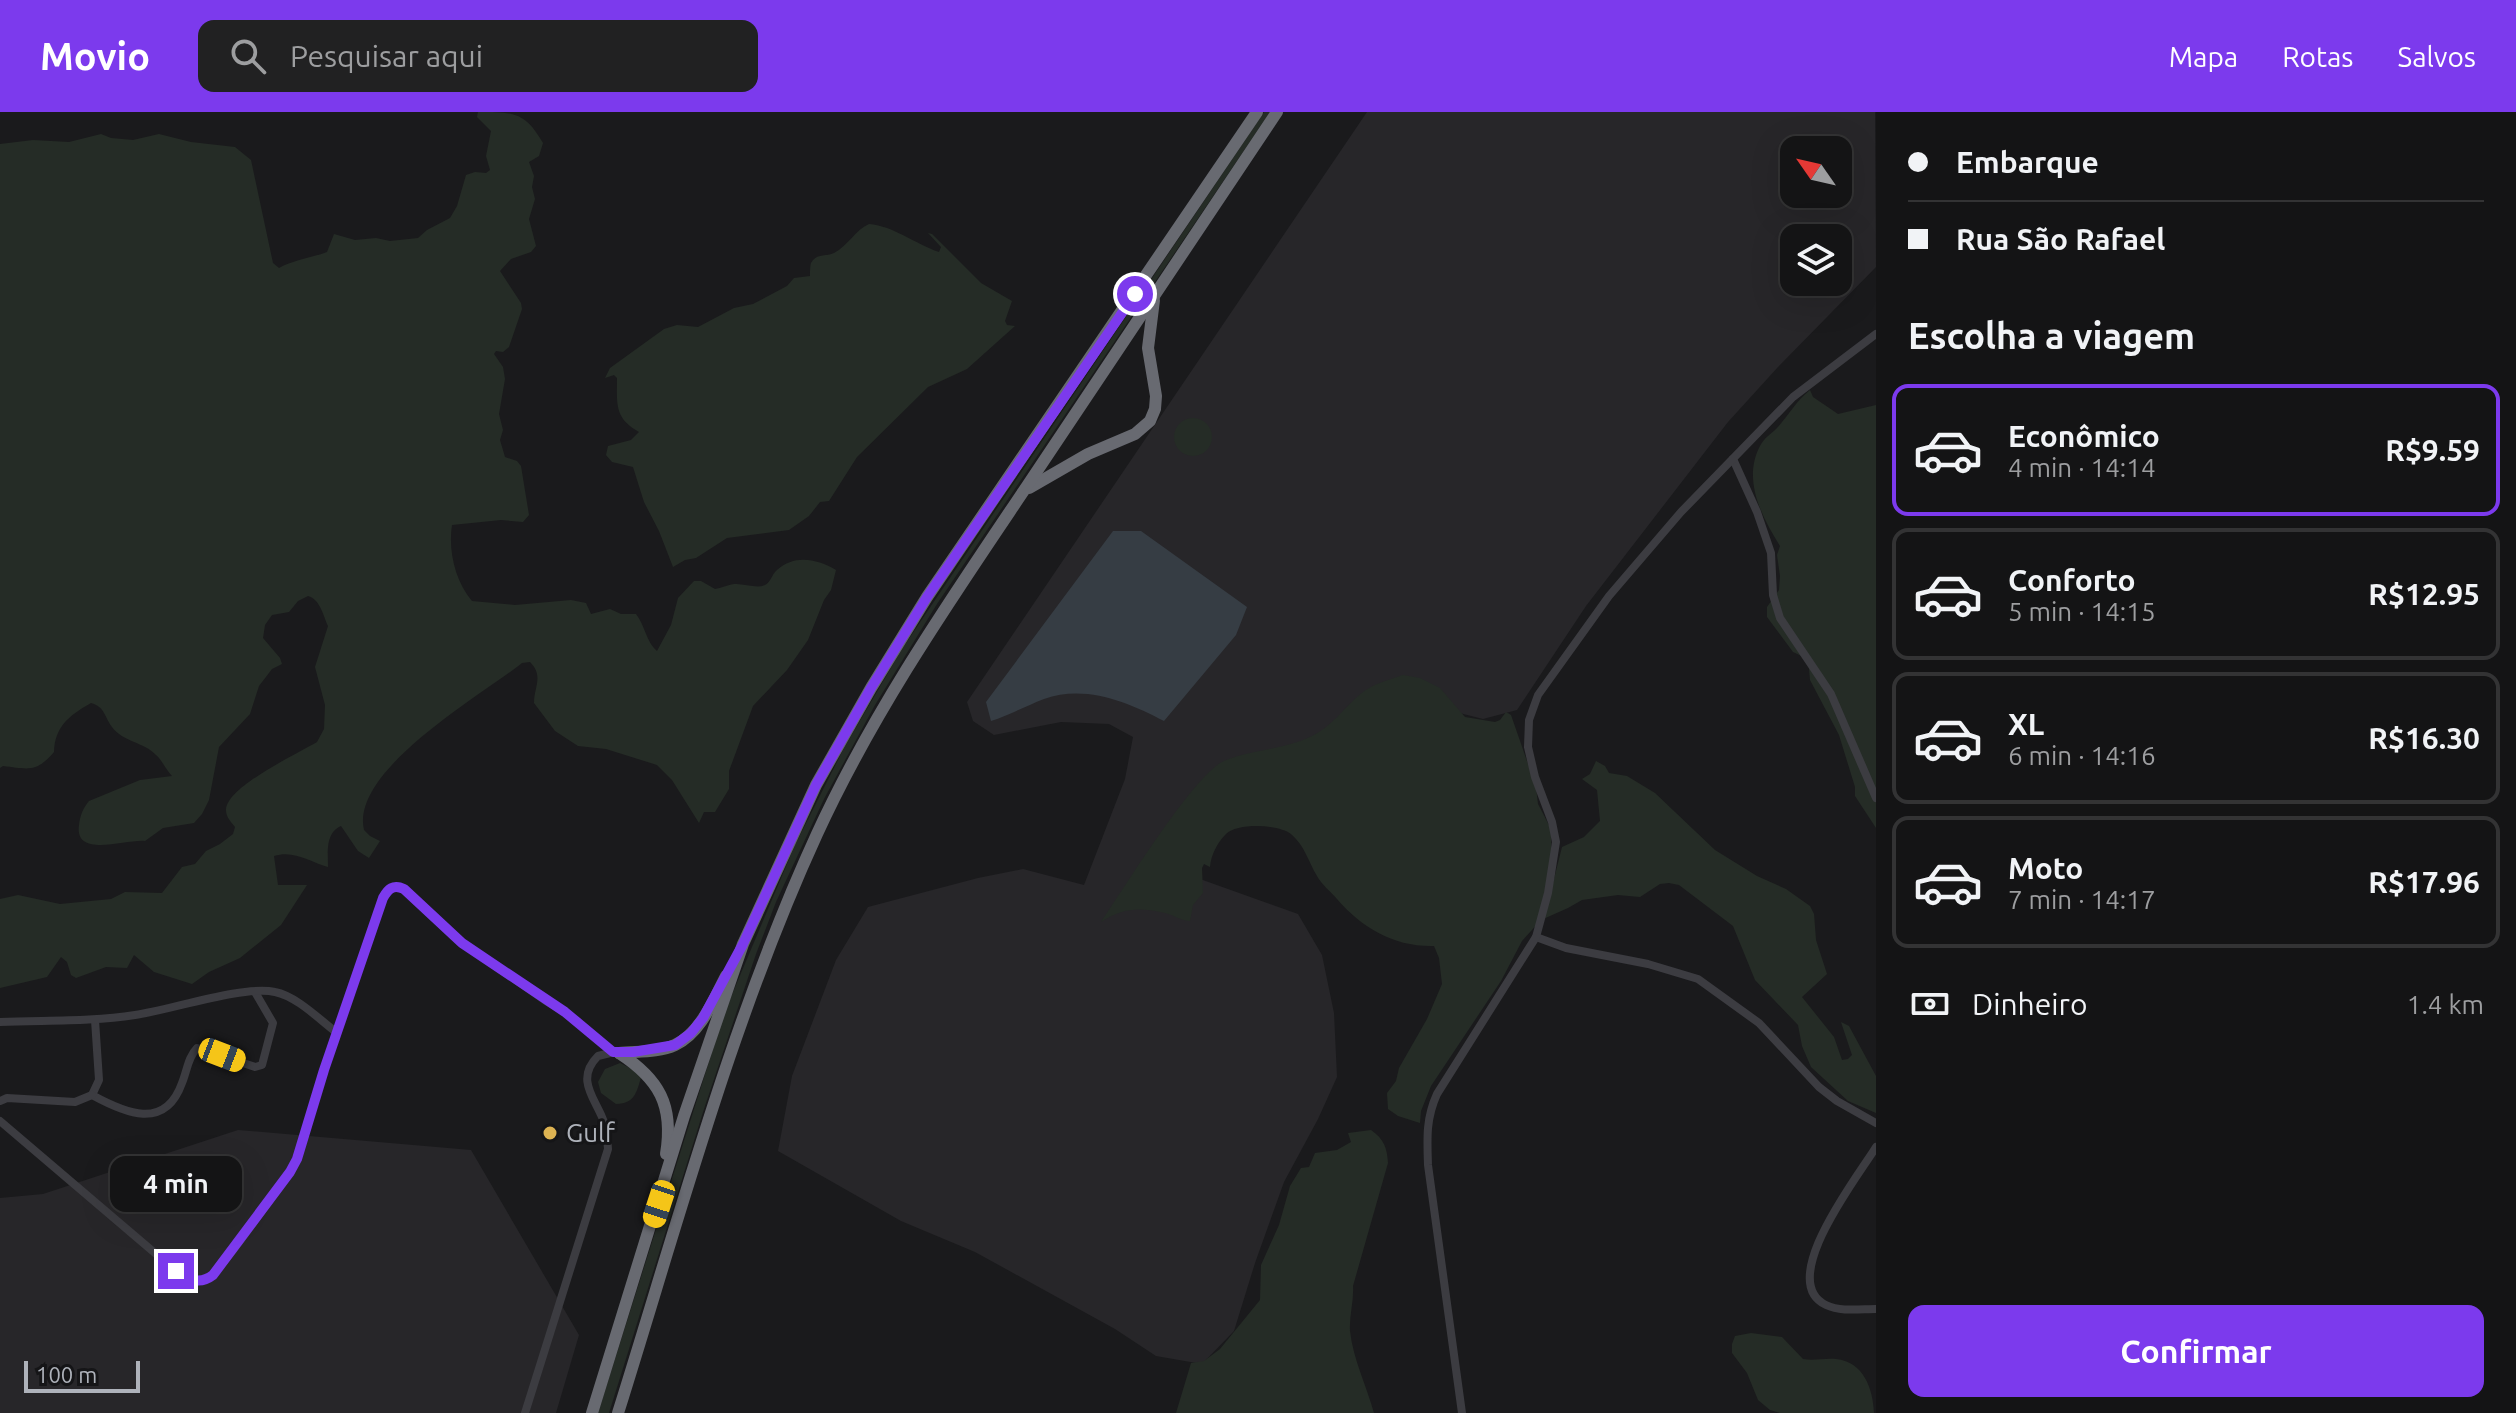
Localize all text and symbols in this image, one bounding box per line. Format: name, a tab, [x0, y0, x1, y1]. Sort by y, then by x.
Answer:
search box	[198, 20, 758, 92]
icon: search	[226, 34, 270, 78]
text: Movio	[40, 35, 150, 77]
text: Pesquisar aqui	[290, 39, 483, 73]
text: Mapa	[2169, 41, 2238, 72]
text: Rotas	[2282, 41, 2353, 72]
text: Salvos	[2397, 41, 2476, 72]
north arrow	[1780, 136, 1852, 208]
map controls	[1780, 136, 1852, 296]
text: Embarque	[1956, 145, 2099, 179]
text: Rua São Rafael	[1956, 222, 2165, 256]
button: layers	[1780, 224, 1852, 296]
route start	[1117, 276, 1153, 312]
text: Escolha a viagem	[1908, 315, 2195, 356]
icon: car	[1912, 414, 1984, 486]
text: Econômico	[2008, 419, 2160, 453]
text: R$9.59	[2385, 433, 2480, 467]
text: 4 min · 14:14	[2008, 453, 2156, 482]
icon: car	[1912, 558, 1984, 630]
text: Conforto	[2008, 563, 2136, 597]
text: R$12.95	[2368, 577, 2480, 611]
text: 5 min · 14:15	[2008, 597, 2156, 626]
icon: car	[1912, 702, 1984, 774]
text: XL	[2008, 707, 2044, 741]
text: R$16.30	[2368, 721, 2480, 755]
text: 6 min · 14:16	[2008, 741, 2156, 770]
icon: car	[1912, 846, 1984, 918]
text: Moto	[2008, 851, 2083, 885]
text: R$17.96	[2368, 865, 2480, 899]
text: 7 min · 14:17	[2008, 885, 2156, 914]
icon: cash	[1908, 982, 1952, 1026]
text: Dinheiro	[1972, 987, 2087, 1021]
text: 1.4 km	[2407, 990, 2484, 1019]
car	[195, 1035, 249, 1075]
place label: Gulf	[566, 1118, 616, 1147]
marker: Gulf	[541, 1124, 559, 1142]
callout: 4 min	[110, 1155, 242, 1211]
text: 4 min	[143, 1169, 209, 1198]
car	[640, 1177, 678, 1231]
route end	[158, 1253, 194, 1289]
button: Confirmar	[1908, 1305, 2484, 1397]
scale bar	[24, 1357, 140, 1393]
text: 100 m	[36, 1362, 97, 1387]

